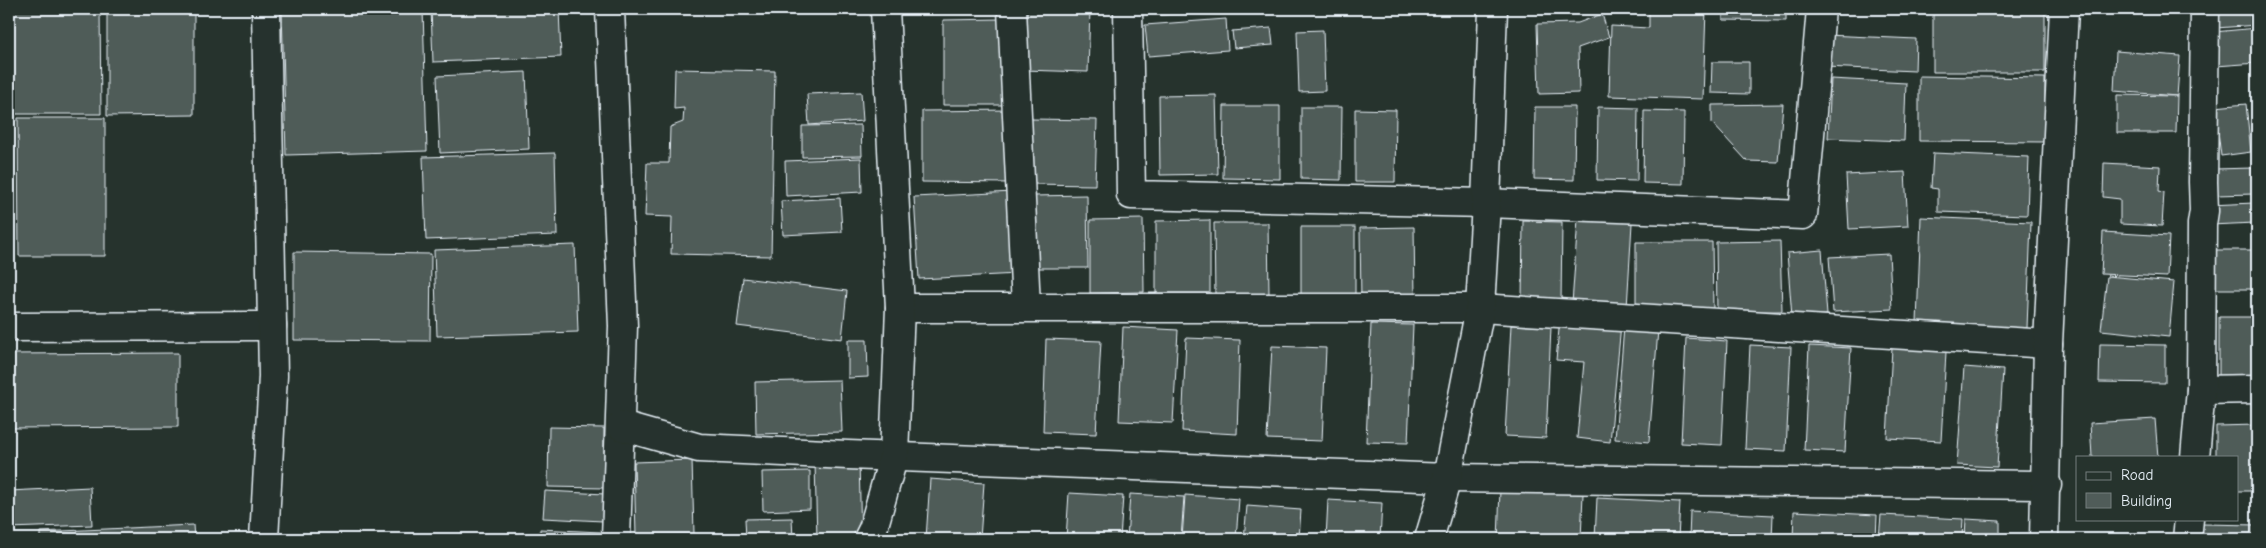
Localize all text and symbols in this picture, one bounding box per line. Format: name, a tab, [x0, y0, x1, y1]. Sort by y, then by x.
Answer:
legend	[2076, 456, 2238, 520]
text: Road	[2121, 466, 2153, 484]
text: Building	[2121, 492, 2172, 510]

